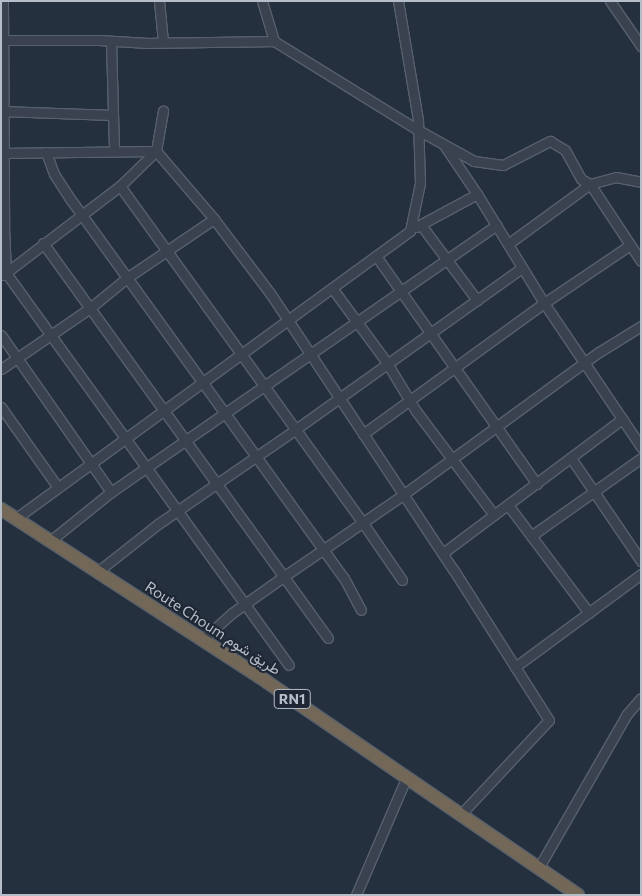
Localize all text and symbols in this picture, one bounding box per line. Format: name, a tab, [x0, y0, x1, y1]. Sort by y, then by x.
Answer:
street label: Route Choum طريق شوم	[142, 577, 284, 679]
road number: RN1	[273, 688, 311, 711]

